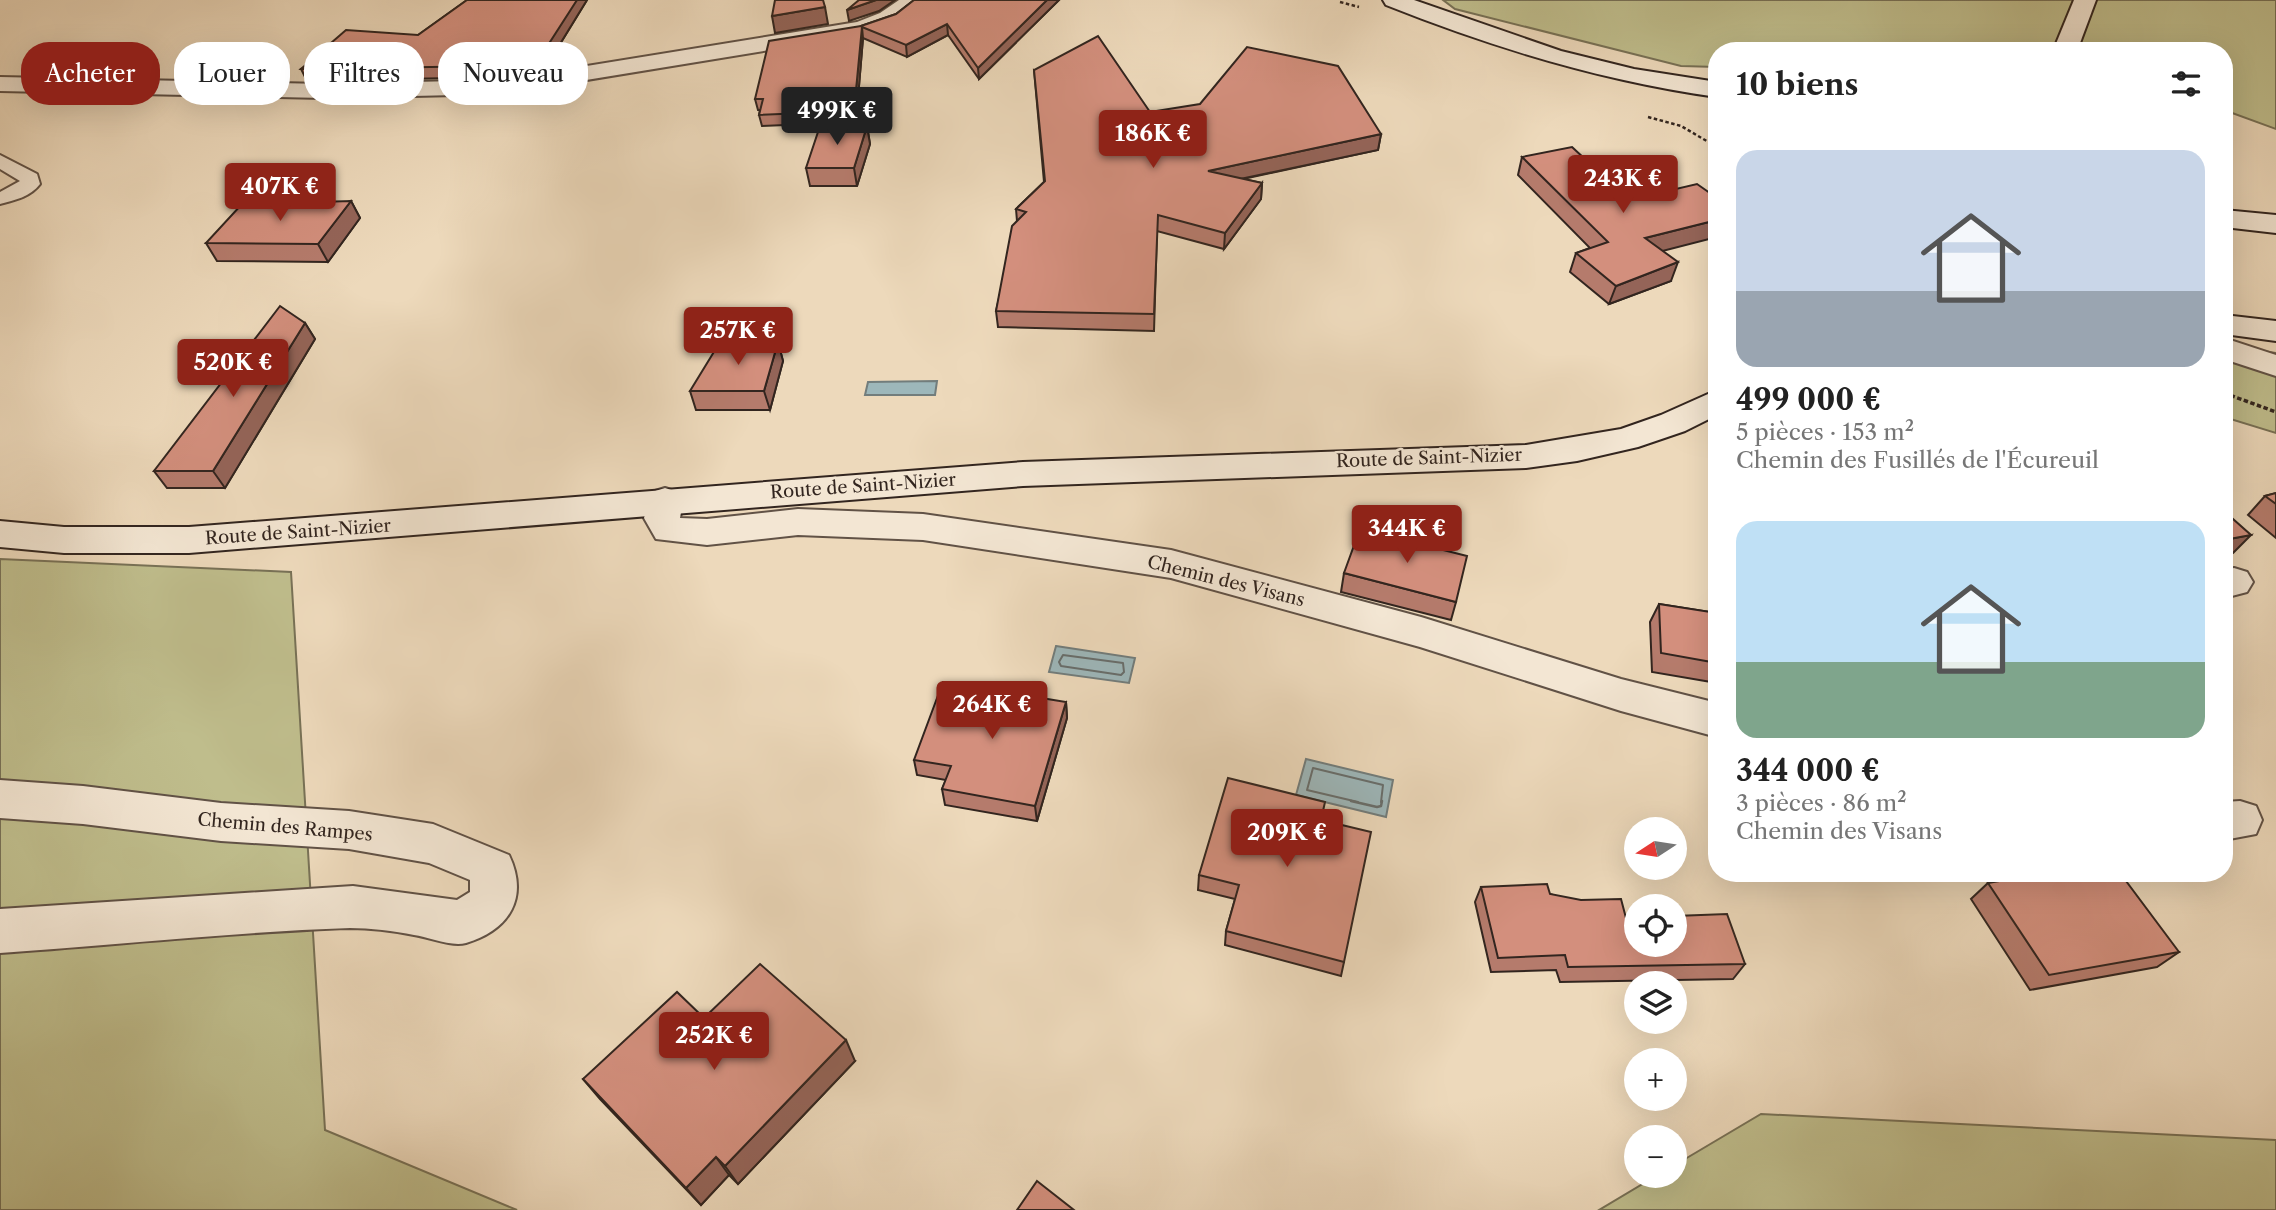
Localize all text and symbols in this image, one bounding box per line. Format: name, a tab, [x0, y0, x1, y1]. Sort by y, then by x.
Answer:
chip: Acheter	[21, 42, 160, 105]
chip: Louer	[174, 42, 290, 105]
chip: Filtres	[304, 42, 424, 105]
chip: Nouveau	[438, 42, 588, 105]
icon: filters	[2167, 65, 2205, 103]
text: 10 biens	[1736, 66, 1859, 103]
pin: 499K €	[780, 88, 894, 147]
text: 499K €	[797, 96, 877, 124]
pin: 186K €	[1096, 110, 1210, 170]
text: 186K €	[1115, 119, 1191, 147]
pin: 243K €	[1566, 156, 1680, 215]
pin: 407K €	[223, 164, 337, 223]
text: 243K €	[1584, 164, 1662, 192]
text: 407K €	[241, 172, 319, 200]
icon: home	[1908, 195, 2034, 321]
pin: 257K €	[681, 308, 795, 367]
text: 257K €	[700, 316, 776, 344]
pin: 520K €	[176, 340, 290, 399]
text: 520K €	[193, 348, 273, 376]
text: 499 000 €	[1736, 381, 1881, 418]
text: 5 pièces · 153 m²	[1736, 418, 1914, 446]
street label: Route de Saint-Nizier	[1336, 444, 1523, 472]
text: Chemin des Fusillés de l'Écureuil	[1736, 446, 2099, 474]
street label: Route de Saint-Nizier	[769, 469, 957, 503]
pin: 344K €	[1350, 505, 1464, 565]
text: 344K €	[1368, 514, 1446, 542]
street label: Route de Saint-Nizier	[204, 515, 392, 549]
street label: Chemin des Visans	[1145, 551, 1307, 611]
icon: home	[1908, 566, 2034, 692]
pin: 264K €	[935, 682, 1049, 741]
text: 264K €	[952, 690, 1032, 718]
text: 344 000 €	[1736, 752, 1880, 789]
text: 3 pièces · 86 m²	[1736, 789, 1907, 817]
street label: Chemin des Rampes	[197, 808, 373, 846]
pin: 209K €	[1230, 810, 1344, 869]
north arrow	[1624, 817, 1687, 880]
map controls	[1624, 817, 1687, 1188]
text: Chemin des Visans	[1736, 817, 1942, 845]
text: 209K €	[1247, 818, 1327, 846]
button: locate	[1624, 894, 1687, 957]
button: layers	[1624, 971, 1687, 1034]
pin: 252K €	[657, 1012, 771, 1072]
text: 252K €	[675, 1021, 753, 1049]
button: +	[1624, 1048, 1687, 1111]
button: −	[1624, 1125, 1687, 1188]

